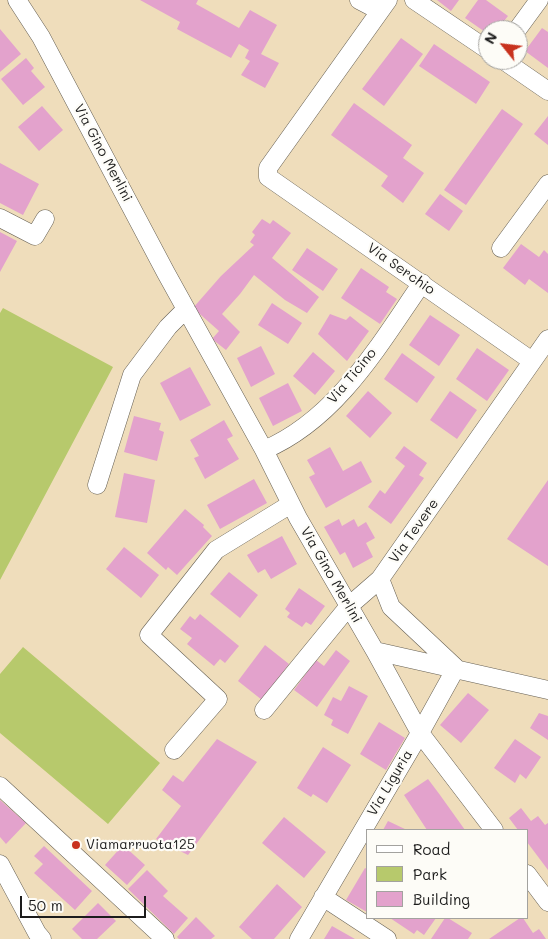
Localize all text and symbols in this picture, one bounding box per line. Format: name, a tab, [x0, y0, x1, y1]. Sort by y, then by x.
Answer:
north arrow	[478, 20, 528, 70]
text: N	[479, 29, 501, 47]
street label: Via Gino Merlini	[70, 101, 136, 205]
street label: Via Serchio	[364, 240, 438, 298]
street label: Via Ticino	[324, 345, 380, 407]
street label: Via Tevere	[386, 496, 442, 566]
street label: Via Gino Merlini	[297, 524, 365, 626]
street label: Via Liguria	[364, 747, 416, 819]
legend	[366, 829, 528, 919]
place label: Viamarruota125	[86, 837, 195, 853]
marker: Viamarruota125	[70, 839, 82, 851]
text: Road	[413, 839, 450, 859]
text: Park	[413, 864, 447, 884]
scale bar	[22, 886, 149, 918]
text: Building	[413, 889, 470, 909]
text: 50 m	[28, 895, 63, 915]

